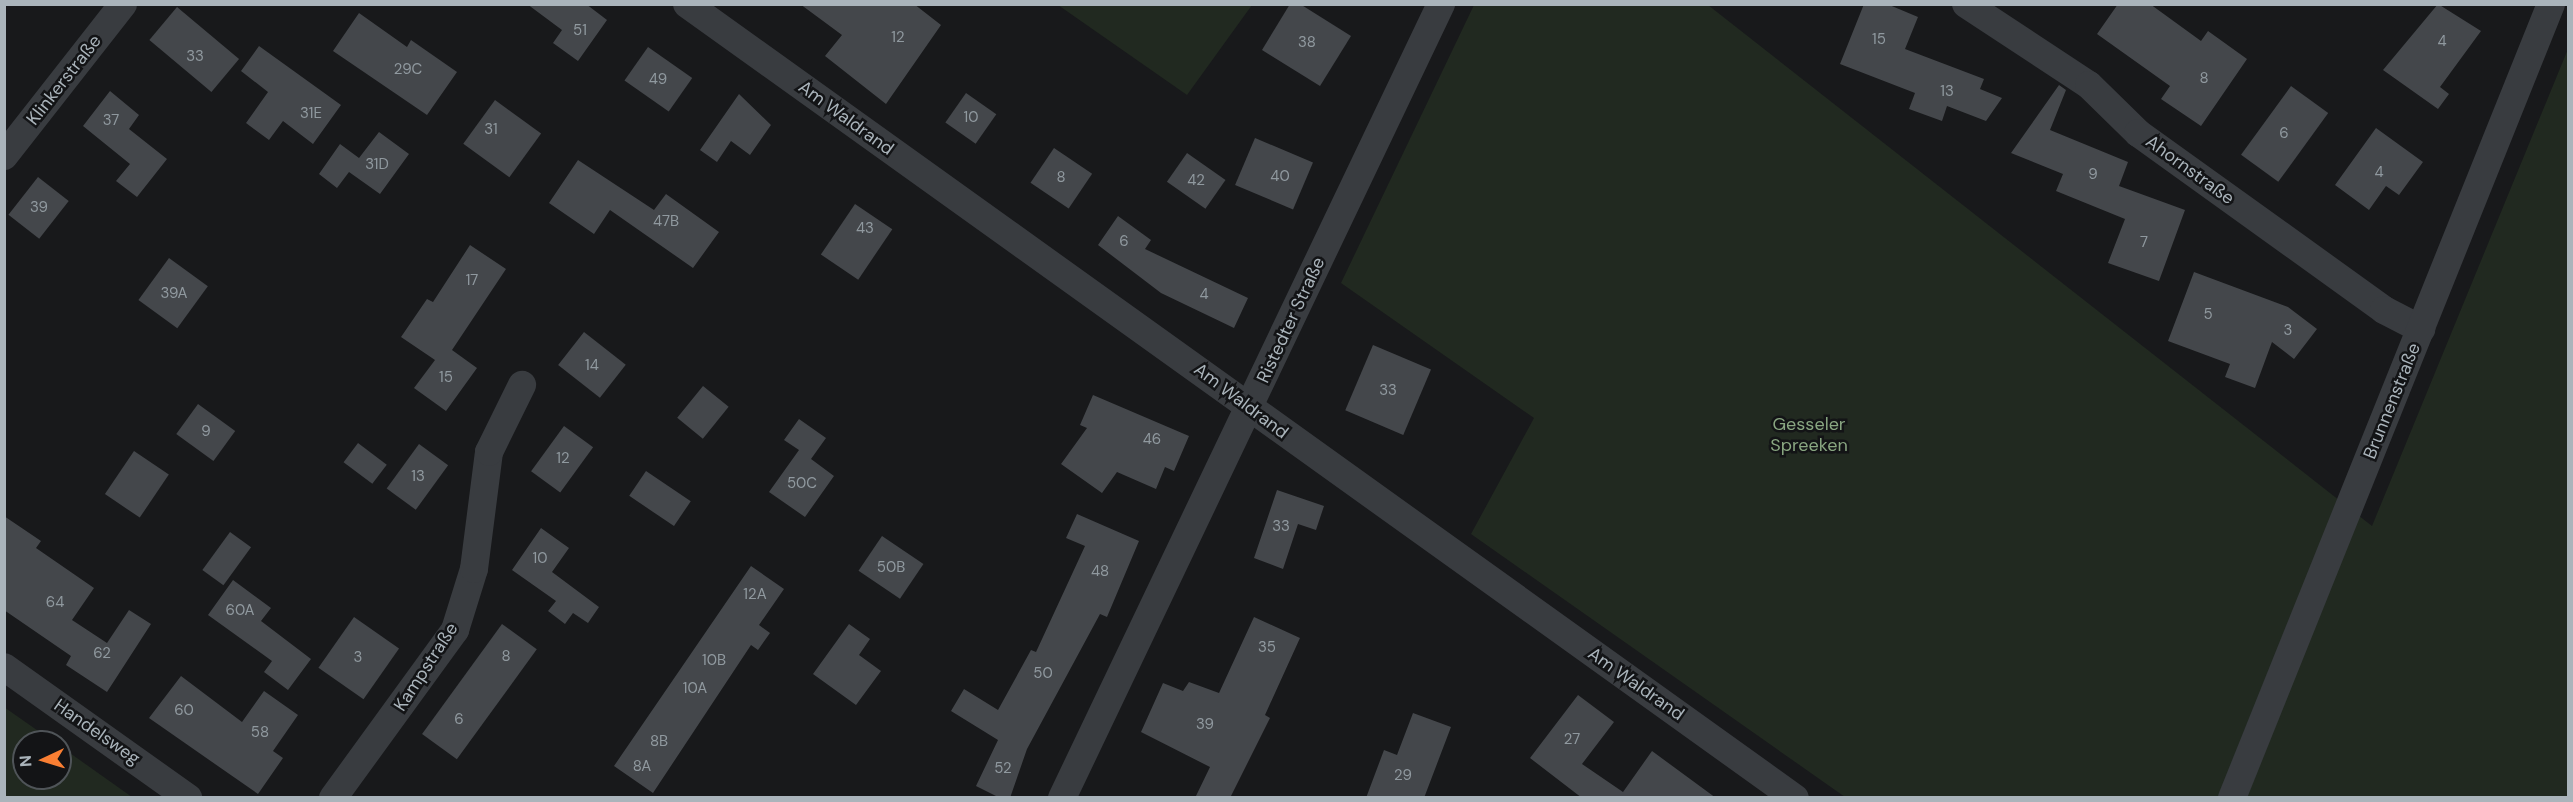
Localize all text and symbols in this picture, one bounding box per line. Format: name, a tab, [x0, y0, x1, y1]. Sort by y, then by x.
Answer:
house number: 51	[573, 22, 587, 40]
house number: 12	[891, 29, 905, 47]
street label: Klinkerstraße	[22, 31, 106, 129]
house number: 15	[1872, 31, 1886, 49]
house number: 4	[2437, 33, 2447, 51]
house number: 38	[1298, 34, 1316, 52]
house number: 33	[186, 48, 204, 66]
house number: 29C	[394, 61, 422, 79]
house number: 8	[2199, 70, 2209, 88]
house number: 49	[649, 71, 667, 89]
street label: Am Waldrand	[794, 76, 898, 160]
house number: 13	[1940, 83, 1954, 101]
house number: 31E	[300, 105, 322, 123]
house number: 10	[964, 109, 978, 127]
house number: 37	[103, 112, 119, 130]
house number: 31	[484, 121, 498, 139]
house number: 6	[2279, 125, 2289, 143]
street label: Ahornstraße	[2142, 131, 2238, 209]
house number: 31D	[365, 156, 389, 174]
house number: 4	[2374, 164, 2384, 182]
house number: 9	[2088, 166, 2098, 184]
house number: 40	[1270, 168, 1290, 186]
house number: 8	[1056, 169, 1066, 187]
house number: 42	[1187, 172, 1205, 190]
house number: 39	[30, 199, 48, 217]
house number: 47B	[653, 213, 679, 231]
house number: 43	[856, 220, 874, 238]
house number: 6	[1119, 233, 1129, 251]
house number: 7	[2140, 234, 2148, 252]
street label: Ristedter Straße	[1252, 254, 1330, 386]
house number: 17	[466, 272, 478, 290]
house number: 39A	[160, 285, 188, 303]
house number: 4	[1199, 286, 1209, 304]
house number: 5	[2203, 306, 2213, 324]
house number: 3	[2284, 322, 2292, 340]
street label: Brunnenstraße	[2359, 340, 2425, 462]
house number: 14	[585, 357, 599, 375]
street label: Am Waldrand	[1190, 359, 1292, 443]
house number: 15	[439, 369, 453, 387]
house number: 33	[1379, 382, 1397, 400]
park label: Gesseler Spreeken	[1770, 414, 1848, 456]
house number: 9	[201, 423, 211, 441]
house number: 46	[1143, 431, 1161, 449]
house number: 12	[556, 450, 570, 468]
house number: 13	[411, 468, 425, 486]
house number: 50C	[787, 475, 817, 493]
house number: 33	[1272, 518, 1290, 536]
house number: 10	[533, 550, 547, 568]
house number: 50B	[877, 559, 905, 577]
house number: 48	[1091, 563, 1109, 581]
house number: 12A	[743, 586, 767, 604]
house number: 64	[46, 594, 64, 612]
house number: 60A	[225, 602, 255, 620]
street label: Kampstraße	[389, 619, 463, 715]
house number: 35	[1258, 639, 1276, 657]
street label: Am Waldrand	[1584, 643, 1688, 725]
house number: 62	[93, 645, 111, 663]
house number: 8	[501, 648, 511, 666]
house number: 3	[354, 649, 362, 667]
house number: 10B	[702, 652, 726, 670]
house number: 50	[1033, 665, 1053, 683]
house number: 10A	[683, 680, 707, 698]
street label: Handelsweg	[50, 694, 144, 770]
house number: 60	[174, 702, 194, 720]
house number: 6	[454, 711, 464, 729]
house number: 39	[1196, 716, 1214, 734]
house number: 58	[251, 724, 269, 742]
north arrow	[12, 730, 72, 790]
house number: 27	[1564, 731, 1580, 749]
house number: 8B	[650, 733, 668, 751]
text: N	[15, 755, 36, 768]
house number: 8A	[633, 758, 651, 776]
house number: 52	[994, 760, 1012, 778]
house number: 29	[1394, 767, 1412, 785]

